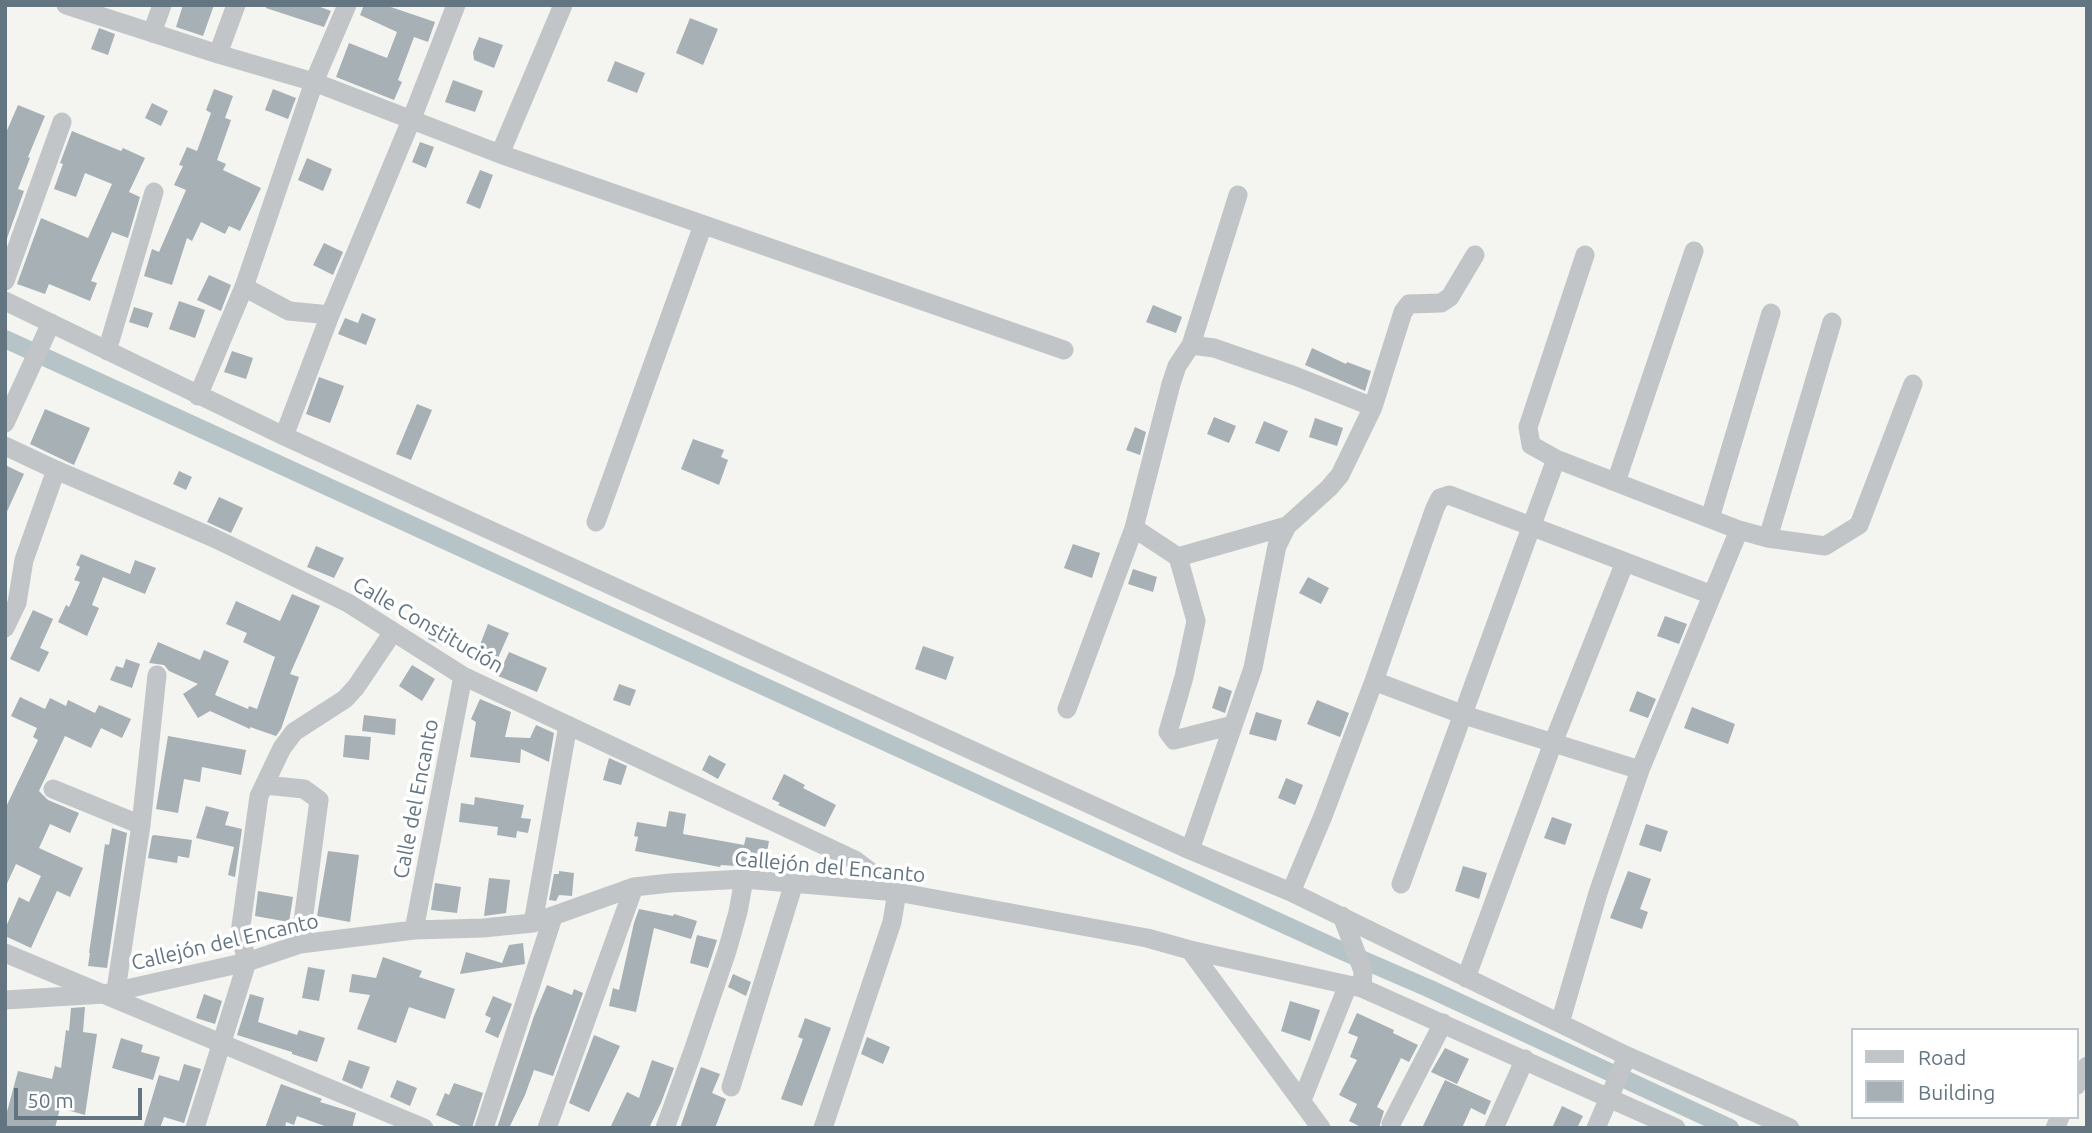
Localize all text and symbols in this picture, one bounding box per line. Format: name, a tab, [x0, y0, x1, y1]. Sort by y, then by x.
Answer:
street label: Calle Constitución	[348, 572, 508, 678]
street label: Calle del Encanto	[388, 717, 444, 881]
street label: Callejón del Encanto	[734, 846, 926, 888]
street label: Callejón del Encanto	[129, 908, 321, 976]
legend	[1850, 1028, 2078, 1119]
text: Road	[1918, 1045, 1966, 1069]
scale bar	[18, 1074, 145, 1118]
text: Building	[1918, 1080, 1995, 1104]
text: 50 m	[27, 1088, 74, 1112]

